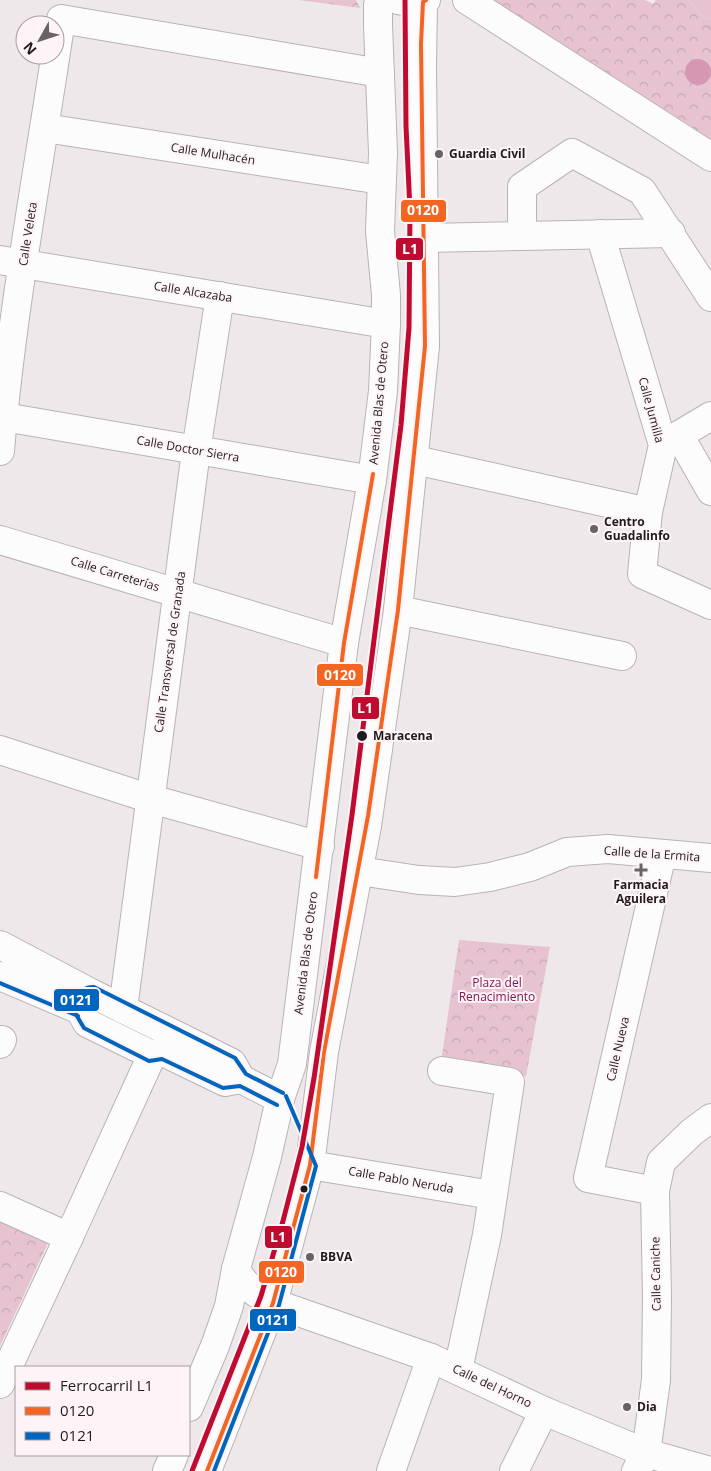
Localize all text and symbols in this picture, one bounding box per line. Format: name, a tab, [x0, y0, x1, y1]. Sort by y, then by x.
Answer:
north arrow	[15, 15, 65, 65]
text: N	[19, 38, 41, 59]
street label: Calle Mulhacén	[170, 138, 256, 169]
place label: Guardia Civil	[449, 145, 525, 162]
marker: Guardia Civil	[433, 148, 445, 160]
line badge: 0120	[400, 199, 447, 223]
text: 0120	[407, 200, 439, 219]
street label: Calle Veleta	[14, 201, 41, 267]
line badge: L1	[395, 237, 424, 261]
text: L1	[402, 239, 418, 258]
street label: Calle Alcazaba	[152, 277, 234, 306]
street label: Avenida Blas de Otero	[365, 341, 392, 465]
street label: Calle Jumilla	[635, 375, 668, 445]
street label: Calle Doctor Sierra	[135, 431, 241, 466]
place label: Centro Guadalinfo	[604, 513, 670, 544]
marker: Centro Guadalinfo	[588, 523, 600, 535]
street label: Calle Carreterías	[69, 552, 162, 595]
street label: Calle Transversal de Granada	[150, 570, 189, 734]
line badge: 0120	[316, 663, 364, 687]
text: 0120	[324, 665, 356, 684]
line badge: L1	[351, 696, 380, 720]
text: L1	[357, 698, 373, 717]
place label: Maracena	[373, 727, 433, 744]
marker: Maracena	[355, 729, 369, 743]
street label: Calle de la Ermita	[603, 842, 701, 865]
marker: Farmacia Aguilera	[635, 864, 647, 876]
place label: Farmacia Aguilera	[613, 876, 669, 907]
street label: Avenida Blas de Otero	[290, 890, 321, 1015]
park label: Plaza del Renacimiento	[459, 974, 535, 1005]
line badge: 0121	[53, 988, 100, 1012]
text: 0121	[60, 990, 92, 1009]
street label: Calle Nueva	[602, 1015, 633, 1083]
street label: Calle Pablo Neruda	[347, 1162, 455, 1197]
unlabelled marker	[299, 1184, 309, 1194]
line badge: L1	[264, 1225, 293, 1249]
text: L1	[270, 1227, 286, 1246]
street label: Calle Caniche	[646, 1236, 665, 1311]
place label: BBVA	[320, 1248, 353, 1265]
marker: BBVA	[304, 1251, 316, 1263]
line badge: 0120	[258, 1260, 305, 1284]
text: 0120	[265, 1262, 297, 1281]
line badge: 0121	[249, 1308, 297, 1332]
text: 0121	[257, 1310, 289, 1329]
street label: Calle del Horno	[450, 1360, 535, 1411]
legend	[15, 1366, 190, 1456]
text: Ferrocarril L1	[60, 1375, 153, 1395]
place label: Dia	[637, 1398, 657, 1415]
text: 0120	[60, 1400, 94, 1420]
marker: Dia	[621, 1401, 633, 1413]
text: 0121	[60, 1425, 94, 1445]

